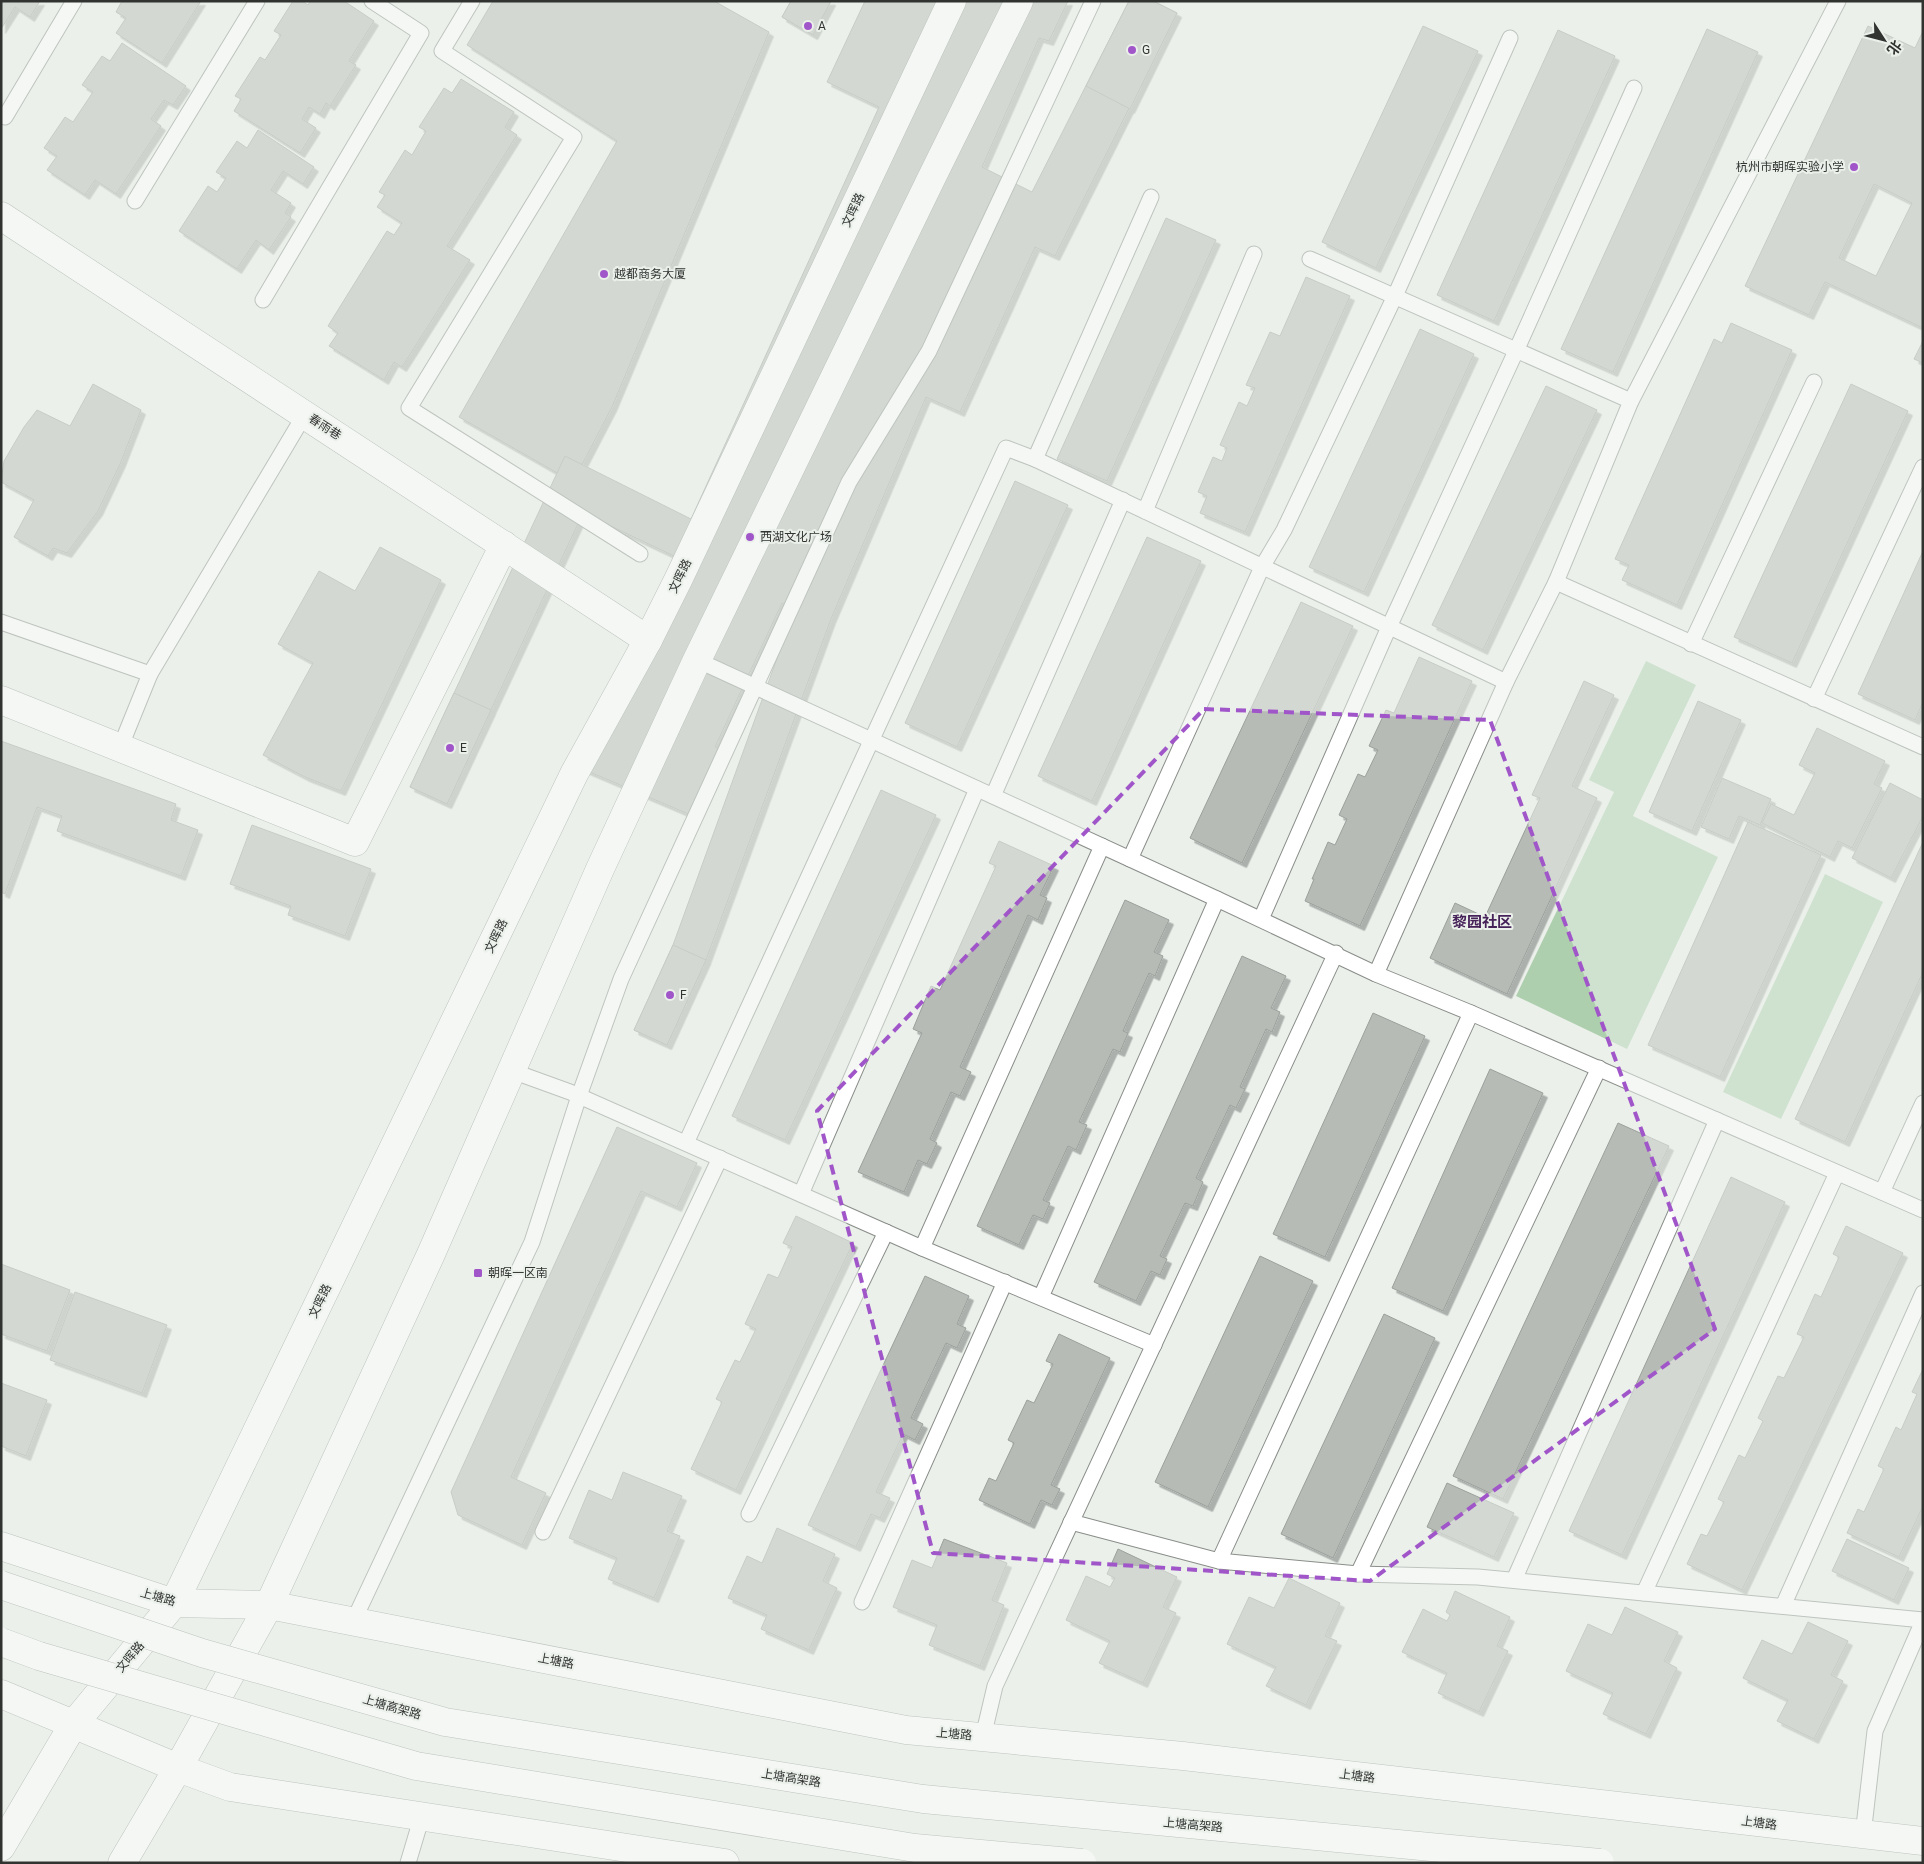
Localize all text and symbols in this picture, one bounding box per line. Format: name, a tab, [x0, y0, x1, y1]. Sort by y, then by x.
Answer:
north arrow	[1859, 15, 1909, 65]
place label: A	[818, 19, 826, 33]
marker: A	[802, 20, 814, 32]
text: 北	[1884, 37, 1905, 58]
place label: G	[1142, 43, 1150, 57]
marker: G	[1126, 44, 1138, 56]
place label: 杭州市朝晖实验小学	[1736, 160, 1844, 174]
marker: 杭州市朝晖实验小学	[1848, 161, 1860, 173]
street label: 文晖路	[839, 191, 867, 229]
place label: 越都商务大厦	[614, 267, 686, 281]
marker: 越都商务大厦	[598, 268, 610, 280]
street label: 春雨巷	[306, 411, 344, 443]
place label: 西湖文化广场	[760, 530, 832, 544]
marker: 西湖文化广场	[744, 531, 756, 543]
street label: 文晖路	[666, 557, 694, 595]
place label: E	[460, 741, 467, 755]
marker: E	[444, 742, 456, 754]
district label: 黎园社区	[1452, 913, 1512, 931]
street label: 文晖路	[482, 917, 510, 955]
place label: F	[680, 988, 687, 1002]
marker: F	[664, 989, 676, 1001]
place label: 朝晖一区南	[488, 1266, 548, 1280]
marker: 朝晖一区南	[472, 1267, 484, 1279]
street label: 文晖路	[306, 1282, 334, 1320]
street label: 上塘路	[139, 1585, 177, 1609]
street label: 文晖路	[113, 1639, 147, 1675]
street label: 上塘路	[537, 1651, 575, 1671]
street label: 上塘高架路	[361, 1692, 423, 1722]
street label: 上塘路	[935, 1725, 973, 1743]
street label: 上塘高架路	[760, 1766, 822, 1790]
street label: 上塘路	[1338, 1767, 1376, 1785]
street label: 上塘路	[1740, 1814, 1778, 1832]
street label: 上塘高架路	[1162, 1815, 1224, 1835]

